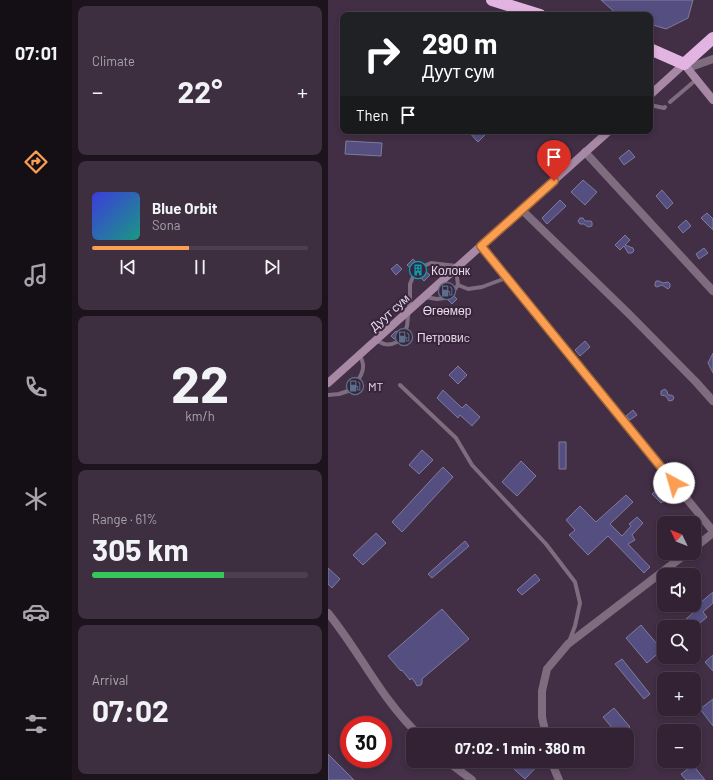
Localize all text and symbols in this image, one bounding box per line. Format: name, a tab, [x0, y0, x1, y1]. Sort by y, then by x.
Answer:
text: 290 m	[422, 26, 498, 60]
icon: right	[356, 28, 408, 80]
text: 07:01	[15, 42, 57, 64]
text: Climate	[92, 53, 135, 69]
text: Дуут сум	[422, 60, 495, 82]
text: 22°	[178, 73, 222, 109]
text: −	[92, 78, 103, 104]
text: +	[297, 78, 308, 104]
icon: arrive	[397, 104, 419, 126]
text: Then	[356, 106, 389, 124]
pin	[537, 140, 571, 181]
icon: arrive	[543, 146, 565, 168]
icon: directions	[22, 148, 50, 176]
text: Blue Orbit	[152, 199, 217, 217]
text: Sona	[152, 217, 180, 233]
icon: previous	[117, 256, 139, 278]
icon: pause	[189, 256, 211, 278]
icon: next	[261, 256, 283, 278]
building icon: Колонк	[408, 260, 428, 280]
icon: music	[22, 261, 50, 289]
place label: Колонк	[431, 263, 471, 277]
fuel station icon: Өгөөмөр	[437, 281, 457, 301]
street label: Дуут сум	[366, 291, 412, 334]
place label: Өгөөмөр	[423, 303, 472, 318]
fuel station icon: Петровиc	[394, 327, 414, 347]
place label: Петровиc	[417, 330, 470, 345]
text: 22	[171, 351, 229, 413]
icon: phone	[22, 373, 50, 401]
fuel station icon: MT	[345, 376, 365, 396]
place label: MT	[368, 379, 384, 393]
text: km/h	[185, 408, 215, 424]
position arrow	[653, 462, 695, 504]
icon: climate	[22, 485, 50, 513]
text: Range · 61%	[92, 511, 157, 527]
north arrow	[657, 516, 701, 560]
map controls	[657, 516, 701, 768]
text: 305 km	[92, 531, 189, 567]
button: sound	[657, 568, 701, 612]
icon: car	[22, 598, 50, 626]
button: search	[657, 620, 701, 664]
text: Arrival	[92, 672, 128, 688]
button: +	[657, 672, 701, 716]
text: 07:02	[92, 692, 169, 728]
icon: filters	[22, 710, 50, 738]
speed limit sign: 30	[340, 716, 392, 768]
button: −	[657, 724, 701, 768]
text: 07:02 · 1 min · 380 m	[455, 739, 585, 757]

